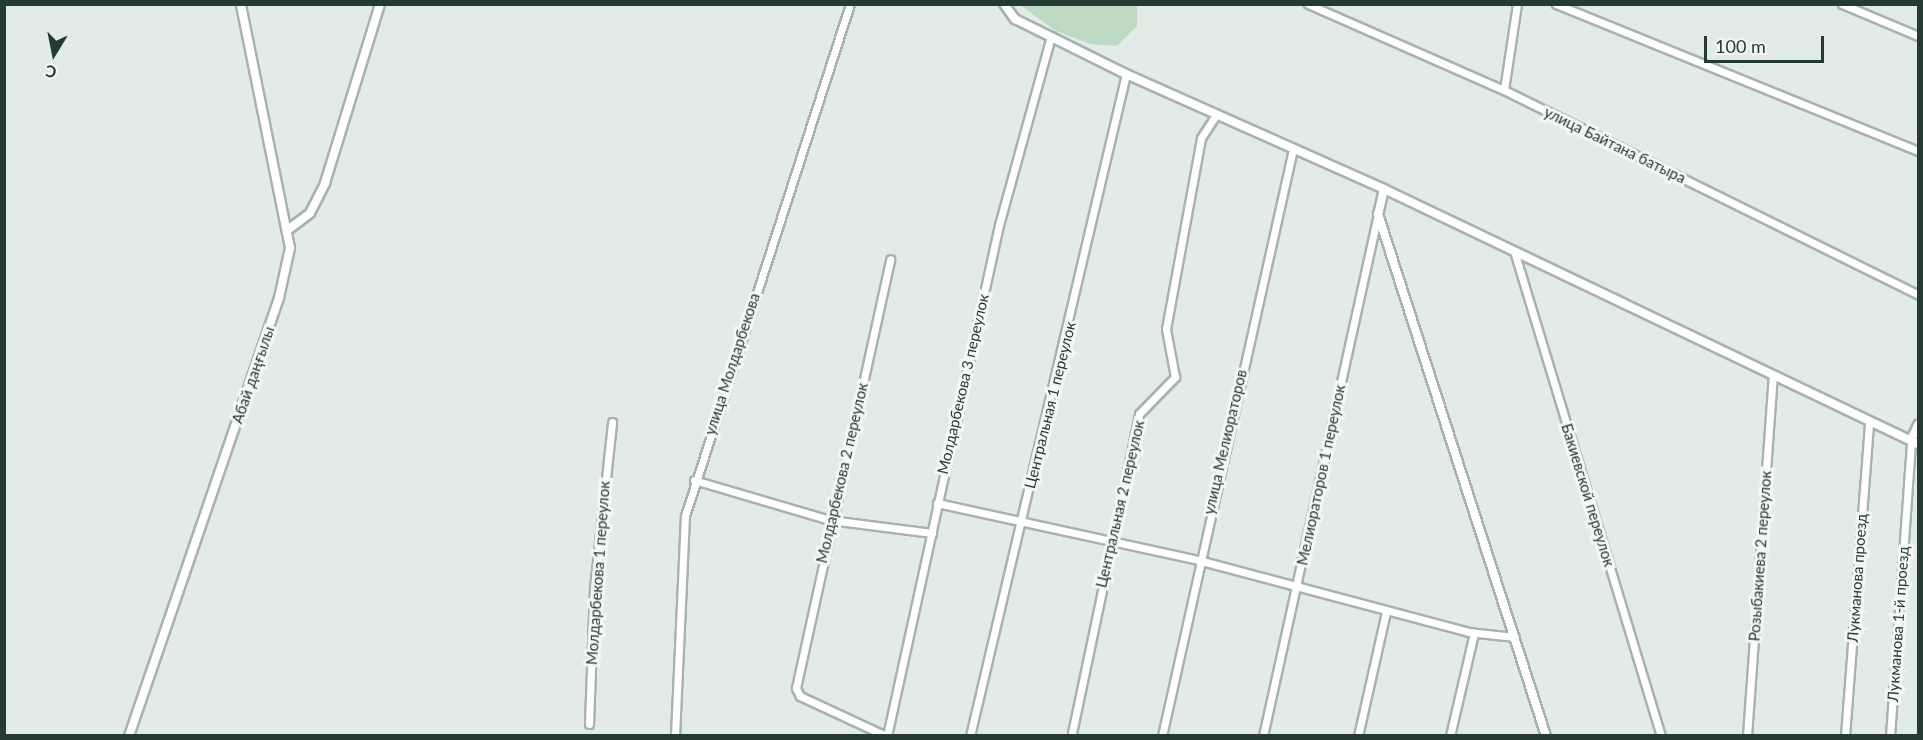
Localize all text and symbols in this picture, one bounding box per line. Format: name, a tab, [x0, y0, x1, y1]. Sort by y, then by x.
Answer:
north arrow	[24, 24, 84, 84]
scale bar	[1707, 24, 1827, 62]
text: 100 m	[1715, 35, 1766, 57]
text: С	[44, 62, 58, 82]
street label: улица Байтана батыра	[1541, 103, 1689, 187]
street label: улица Молдарбекова	[701, 291, 763, 437]
street label: Молдарбекова 3 переулок	[933, 292, 993, 476]
street label: Центральная 1 переулок	[1021, 320, 1079, 490]
street label: Абай даңғылы	[228, 324, 278, 426]
street label: улица Мелиораторов	[1200, 368, 1250, 516]
street label: Молдарбекова 2 переулок	[812, 381, 872, 565]
street label: Мелиораторов 1 переулок	[1293, 383, 1349, 567]
street label: Центральная 2 переулок	[1092, 419, 1148, 589]
street label: Бакиевской переулок	[1558, 421, 1618, 569]
street label: Розыбакиева 2 переулок	[1745, 470, 1775, 642]
street label: Молдарбекова 1 переулок	[583, 480, 613, 666]
street label: Лукманова проезд	[1844, 513, 1870, 643]
street label: Лукманова 1-й проезд	[1884, 546, 1912, 702]

